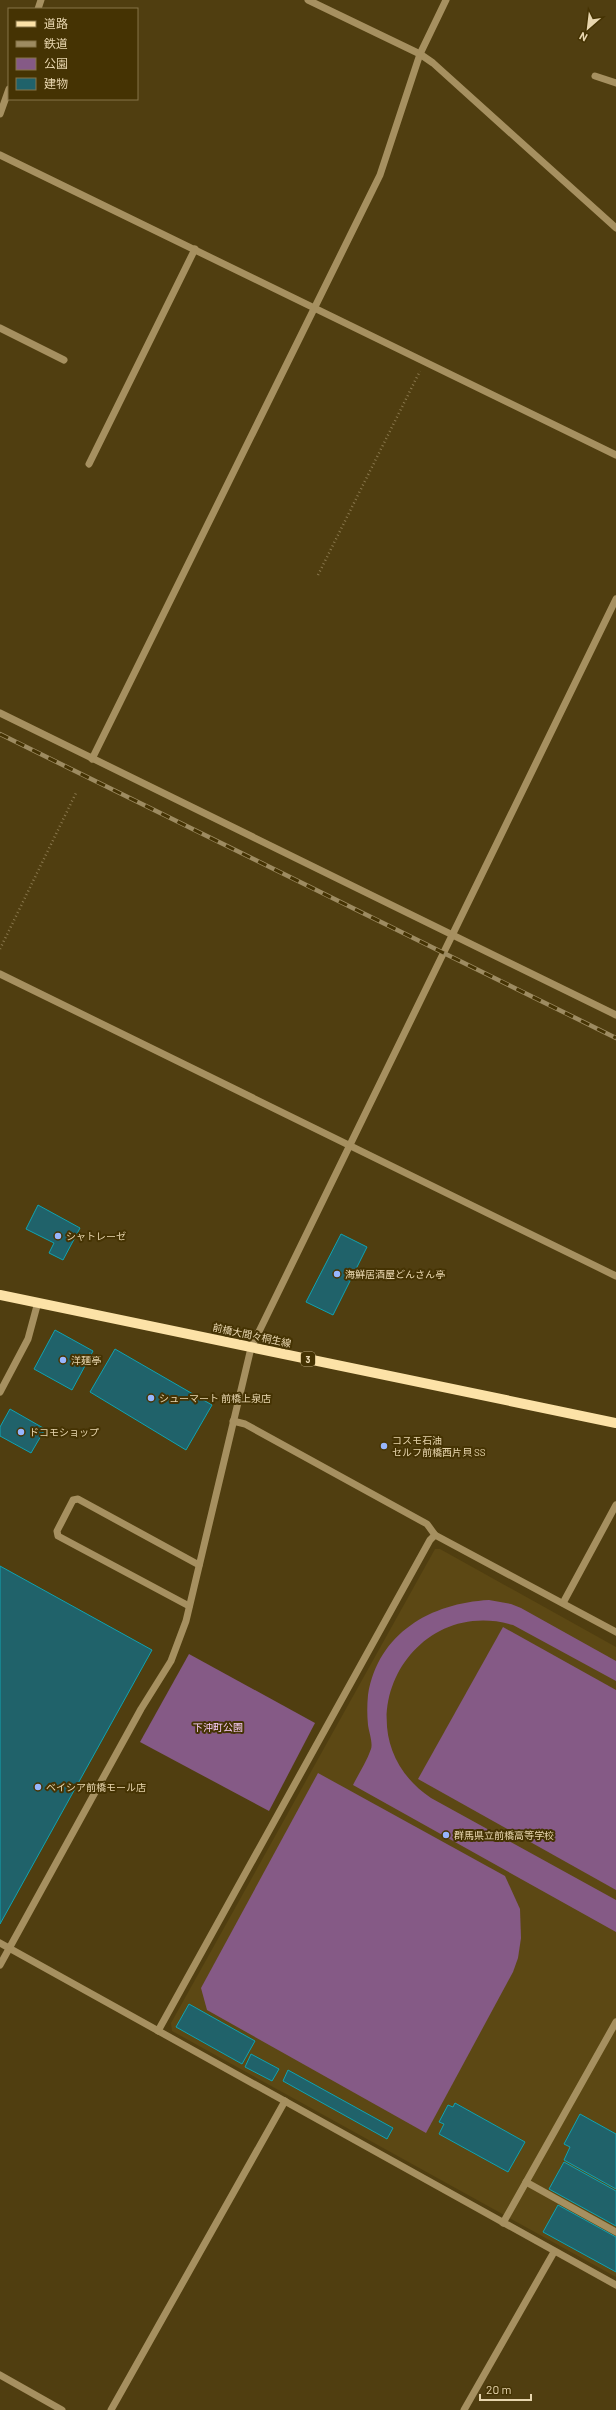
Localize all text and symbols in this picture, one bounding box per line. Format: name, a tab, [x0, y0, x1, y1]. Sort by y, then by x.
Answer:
legend	[8, 8, 138, 100]
north arrow	[568, 8, 608, 48]
text: 道路	[44, 16, 68, 30]
text: N	[577, 30, 589, 45]
text: 鉄道	[44, 36, 68, 50]
text: 公園	[44, 56, 68, 70]
text: 建物	[44, 76, 68, 90]
place label: シャトレーゼ	[66, 1230, 126, 1242]
marker: シャトレーゼ	[53, 1231, 63, 1241]
place label: 海鮮居酒屋どんさん亭	[345, 1268, 445, 1280]
marker: 海鮮居酒屋どんさん亭	[332, 1269, 342, 1279]
street label: 前橋大間々桐生線	[212, 1321, 292, 1349]
road number: 3	[301, 1352, 315, 1366]
place label: 洋麺亭	[71, 1354, 101, 1366]
marker: 洋麺亭	[58, 1355, 68, 1365]
place label: シューマート 前橋上泉店	[159, 1392, 271, 1404]
marker: シューマート 前橋上泉店	[146, 1393, 156, 1403]
place label: ドコモショップ	[29, 1426, 99, 1438]
marker: ドコモショップ	[16, 1427, 26, 1437]
place label: コスモ石油 セルフ前橋西片貝 SS	[392, 1434, 486, 1458]
marker: コスモ石油 セルフ前橋西片貝 SS	[379, 1441, 389, 1451]
park label: 下沖町公園	[193, 1721, 243, 1733]
place label: ベイシア前橋モール店	[46, 1781, 146, 1793]
marker: ベイシア前橋モール店	[33, 1782, 43, 1792]
place label: 群馬県立前橋高等学校	[454, 1829, 554, 1841]
marker: 群馬県立前橋高等学校	[441, 1830, 451, 1840]
scale bar	[480, 2376, 531, 2402]
text: 20 m	[486, 2382, 512, 2396]

